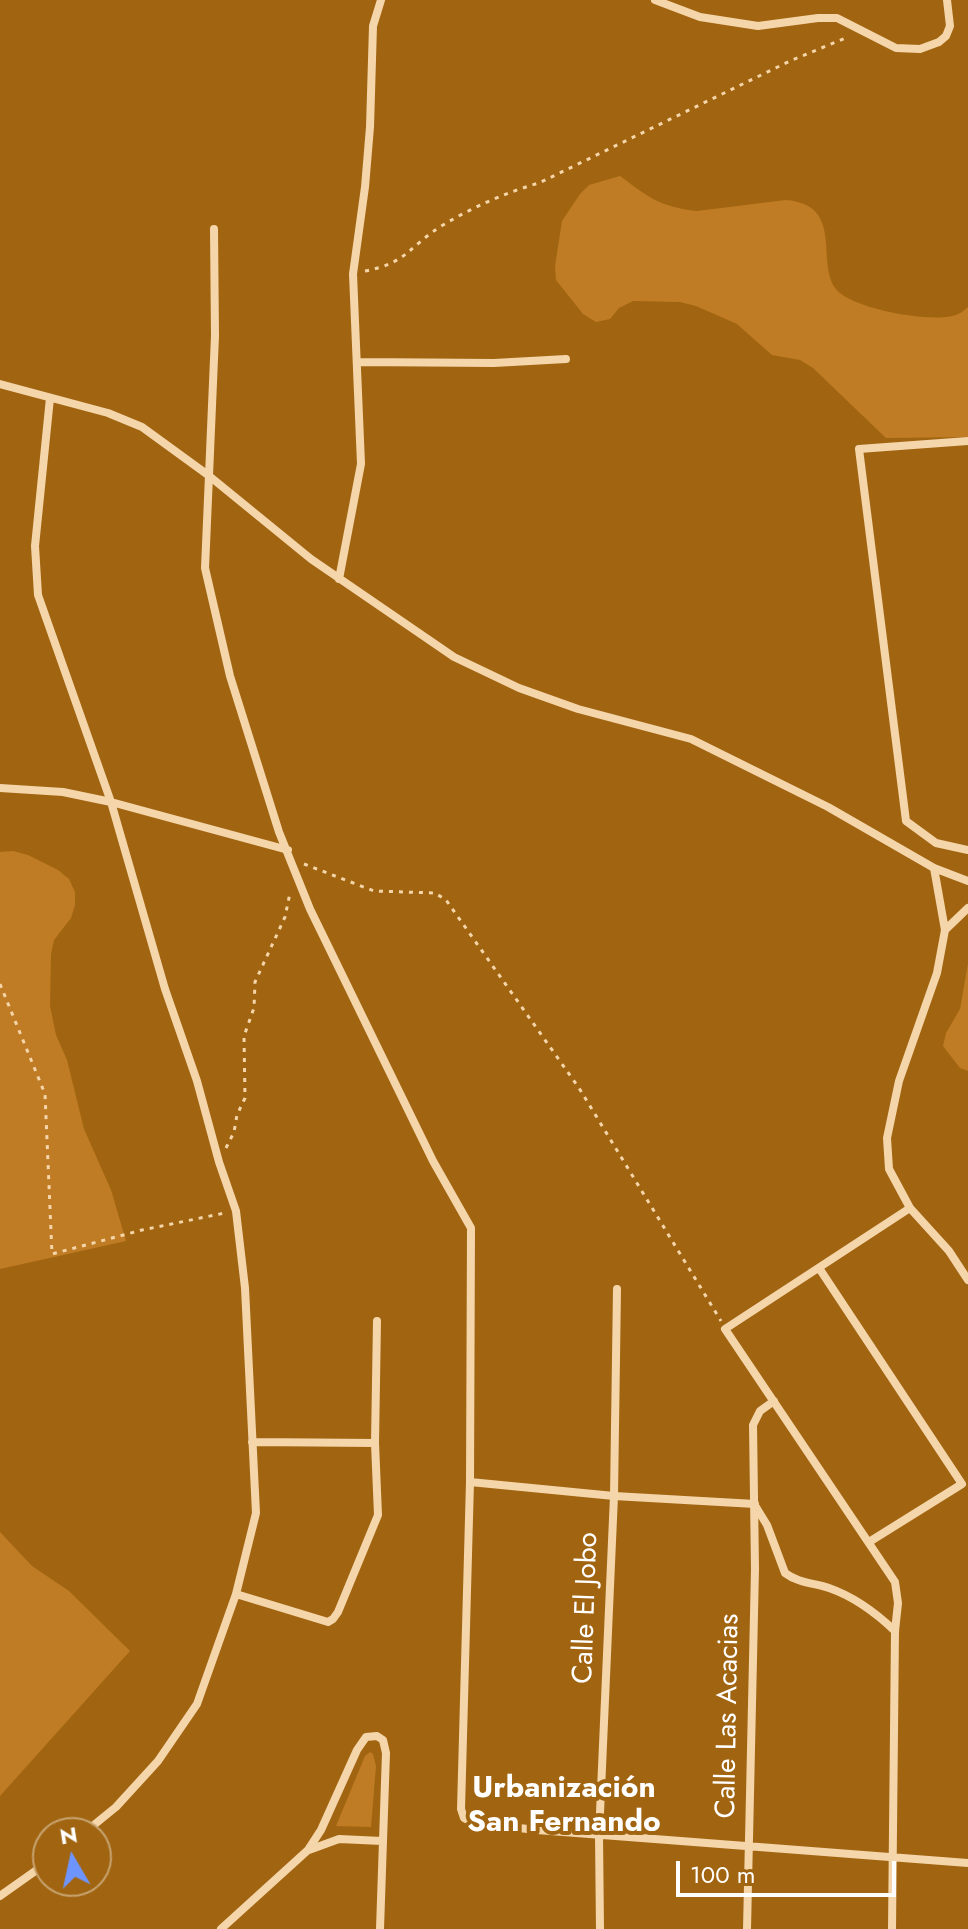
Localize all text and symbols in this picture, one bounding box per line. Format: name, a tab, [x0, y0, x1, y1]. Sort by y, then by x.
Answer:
street label: Calle El Jobo	[568, 1532, 606, 1684]
street label: Calle Las Acacias	[710, 1613, 748, 1819]
district label: Urbanización San Fernando	[467, 1772, 661, 1842]
north arrow	[32, 1817, 112, 1897]
text: N	[57, 1818, 80, 1852]
scale bar	[680, 1845, 900, 1895]
text: 100 m	[690, 1857, 756, 1892]

